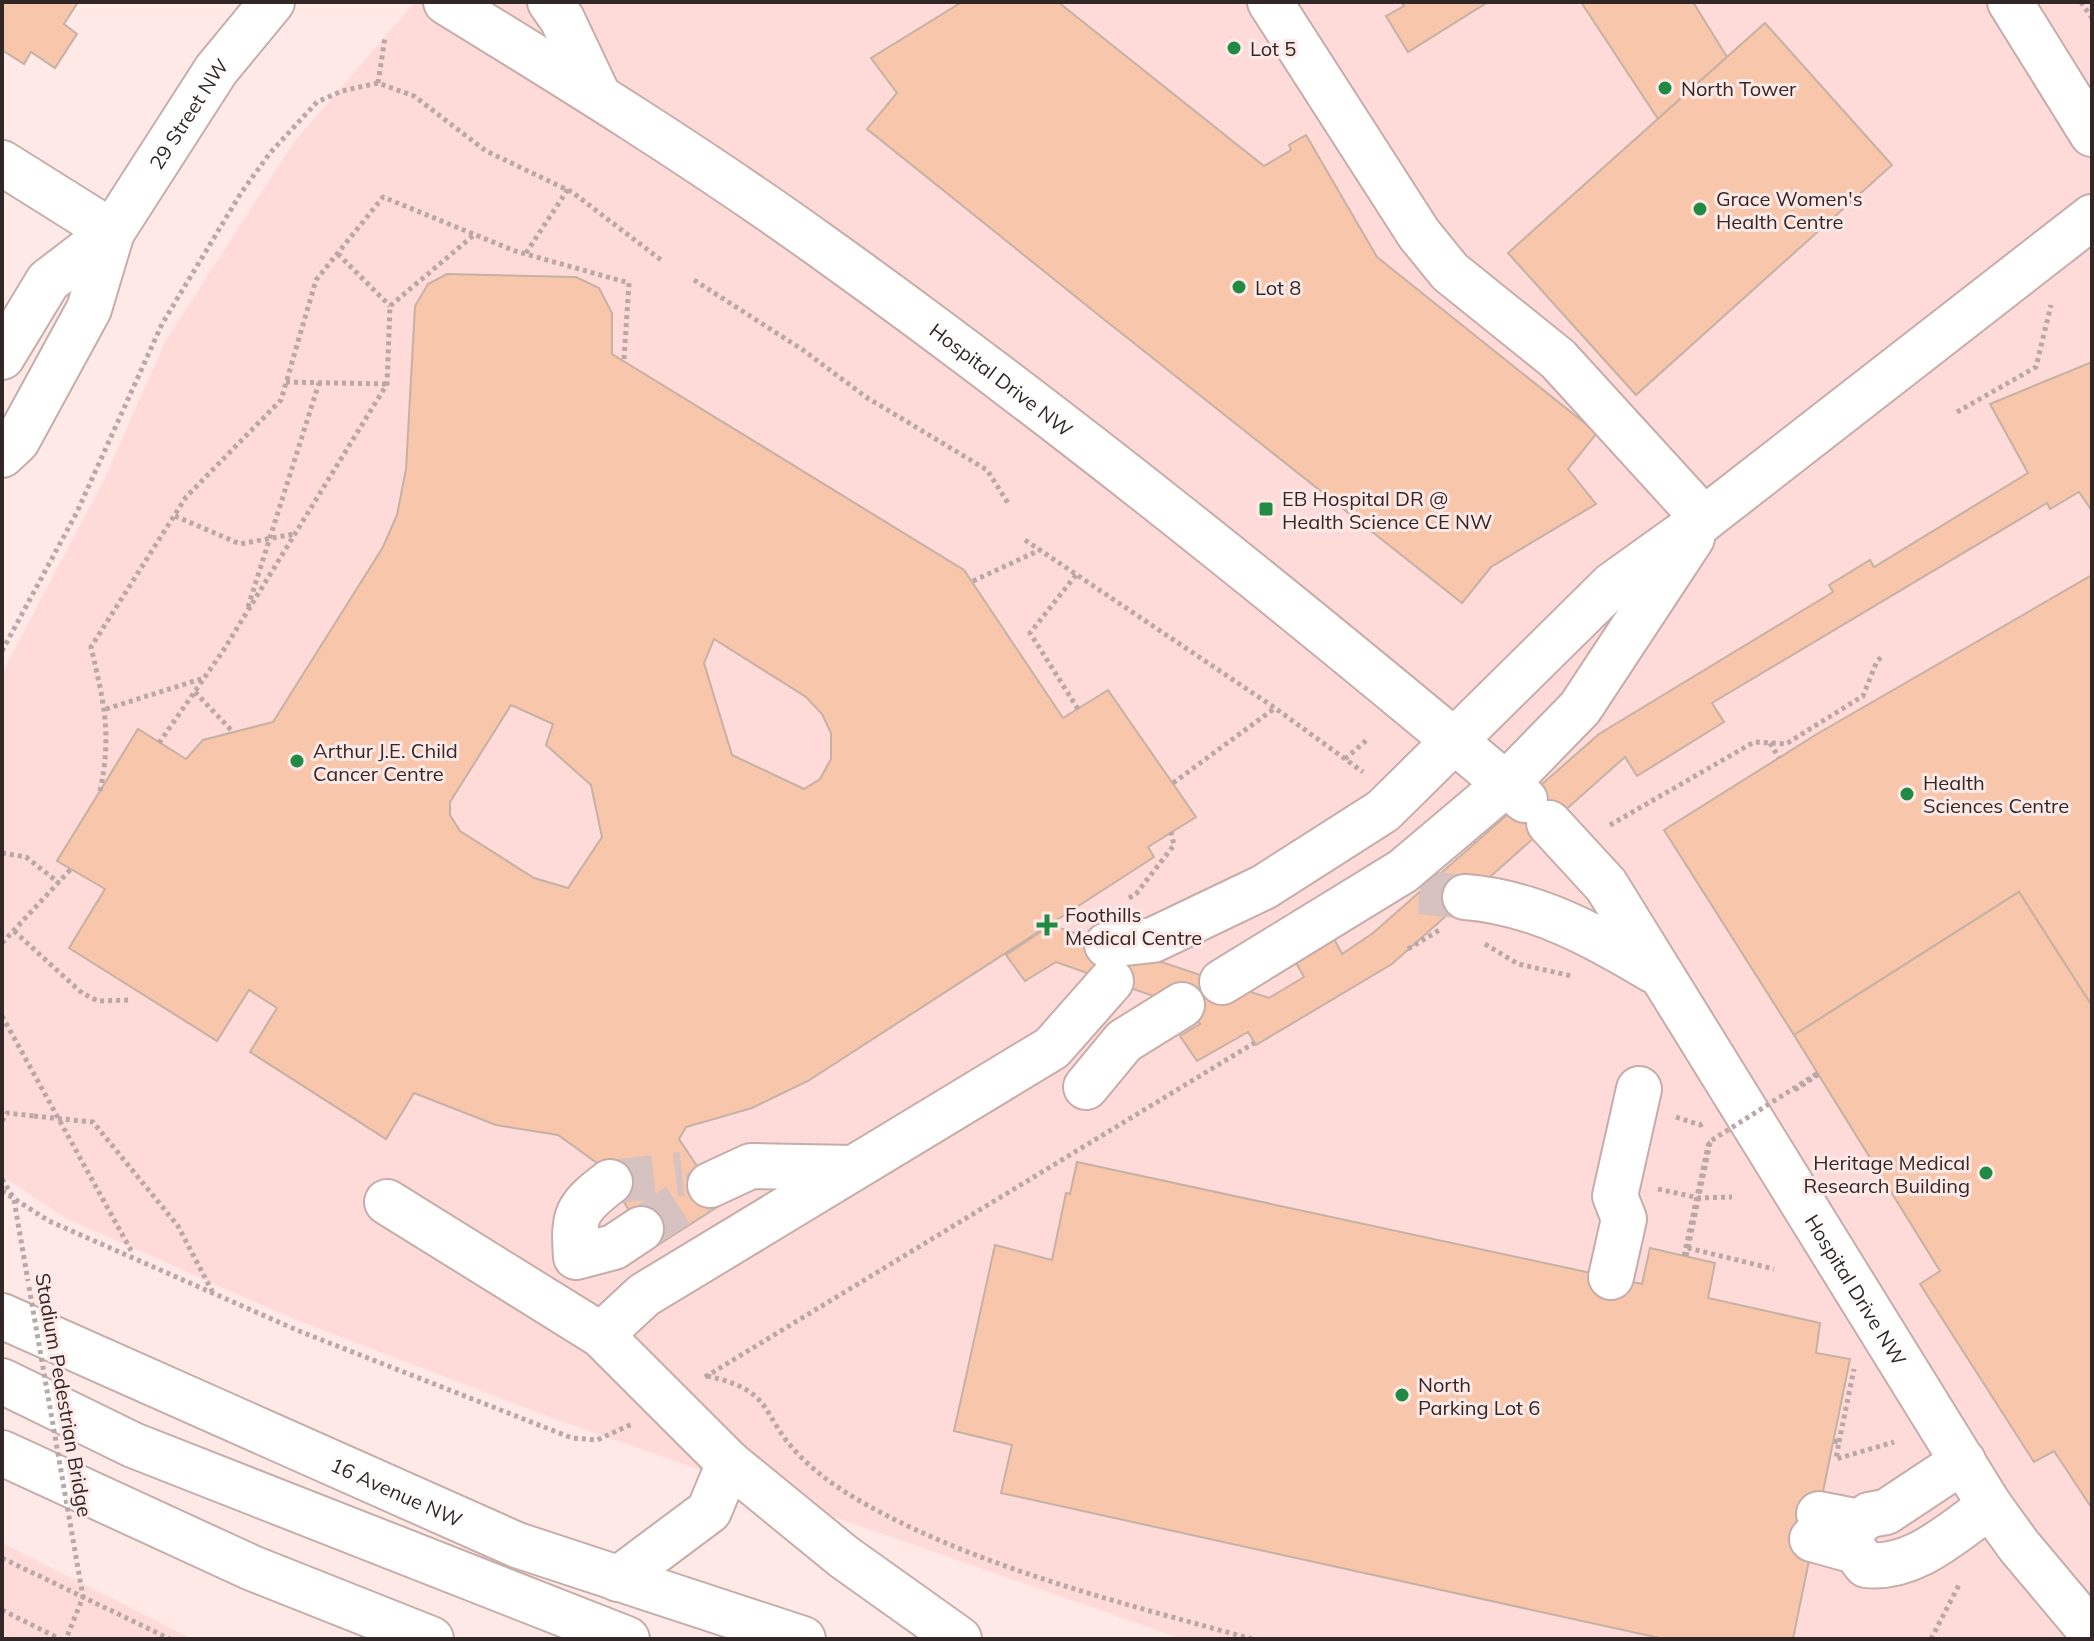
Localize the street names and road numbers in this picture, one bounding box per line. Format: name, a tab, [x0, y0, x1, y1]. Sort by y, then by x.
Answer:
street label: 29 Street NW	[143, 53, 233, 174]
street label: Hospital Drive NW	[925, 317, 1078, 442]
street label: Hospital Drive NW	[1800, 1209, 1912, 1370]
street label: Stadium Pedestrian Bridge	[30, 1271, 98, 1519]
street label: 16 Avenue NW	[327, 1451, 466, 1532]

